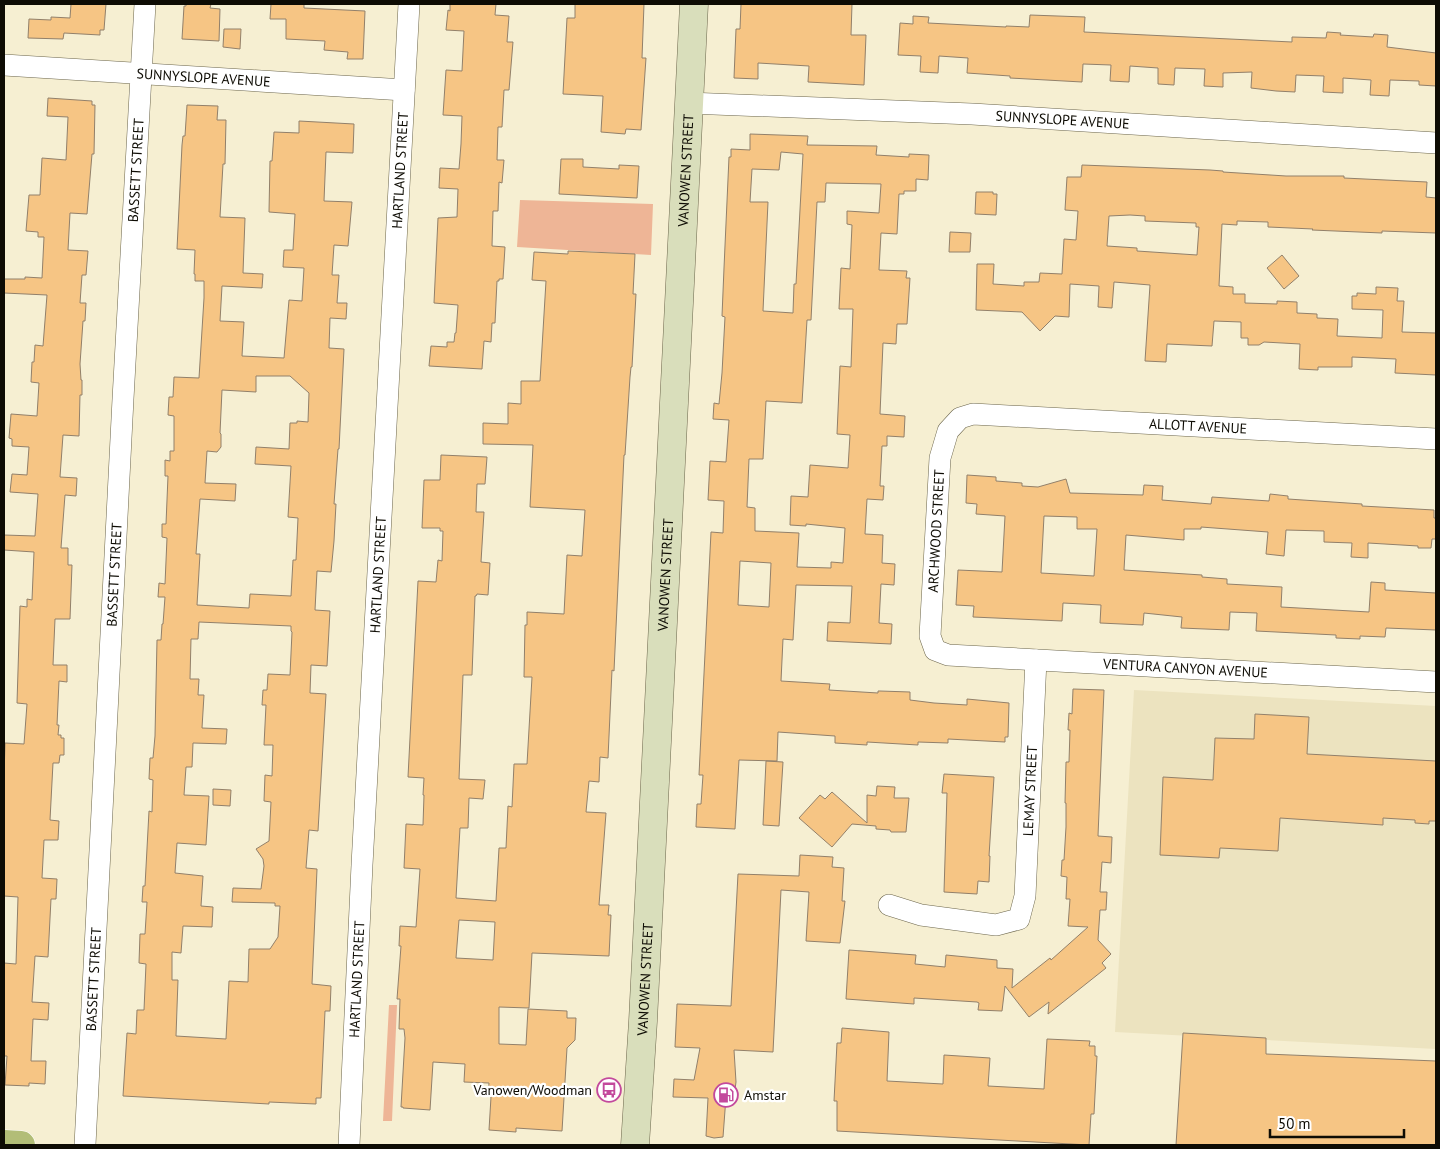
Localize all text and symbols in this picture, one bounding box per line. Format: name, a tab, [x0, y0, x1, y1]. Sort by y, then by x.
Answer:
street label: SUNNYSLOPE AVENUE	[136, 64, 271, 91]
street label: SUNNYSLOPE AVENUE	[995, 106, 1130, 133]
street label: HARTLAND STREET	[388, 111, 412, 229]
street label: VANOWEN STREET	[674, 113, 697, 228]
street label: BASSETT STREET	[124, 118, 148, 223]
street label: ALLOTT AVENUE	[1148, 414, 1248, 438]
street label: ARCHWOOD STREET	[924, 469, 948, 593]
street label: HARTLAND STREET	[366, 516, 390, 634]
street label: VANOWEN STREET	[654, 518, 677, 633]
street label: BASSETT STREET	[102, 522, 126, 627]
street label: VENTURA CANYON AVENUE	[1102, 655, 1268, 682]
street label: LEMAY STREET	[1019, 745, 1041, 837]
street label: HARTLAND STREET	[345, 920, 368, 1038]
street label: VANOWEN STREET	[633, 922, 657, 1037]
street label: BASSETT STREET	[82, 927, 105, 1032]
bus stop icon: Vanowen/Woodman	[596, 1077, 622, 1103]
place label: Vanowen/Woodman	[472, 1081, 592, 1099]
fuel station icon: Amstar	[713, 1082, 739, 1108]
place label: Amstar	[744, 1086, 786, 1104]
scale bar	[1270, 1106, 1404, 1138]
text: 50 m	[1278, 1114, 1311, 1133]

